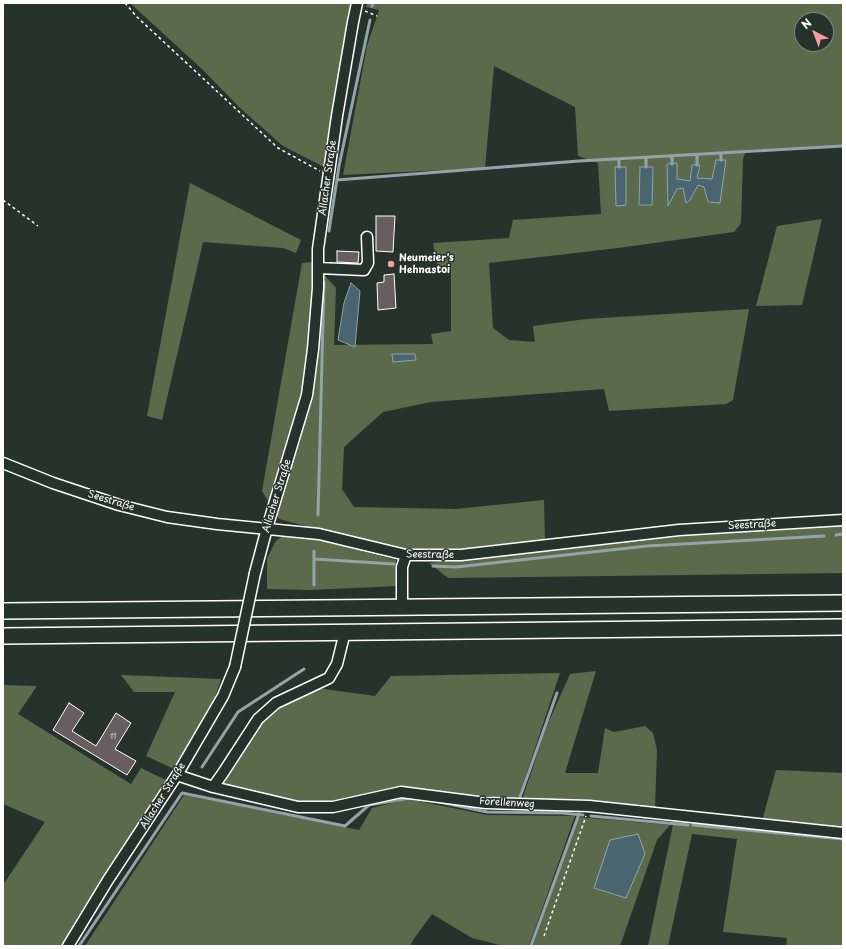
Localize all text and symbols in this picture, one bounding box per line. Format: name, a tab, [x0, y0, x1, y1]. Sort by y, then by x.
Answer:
north arrow	[794, 12, 834, 52]
text: N	[797, 14, 815, 33]
street label: Allacher Straße	[317, 139, 339, 217]
place label: Neumeier's Hehnastoi	[399, 252, 454, 276]
marker: Neumeier's Hehnastoi	[386, 259, 396, 269]
street label: Allacher Straße	[260, 458, 294, 534]
street label: Seestraße	[86, 488, 136, 514]
street label: Seestraße	[728, 518, 776, 532]
street label: Seestraße	[406, 549, 454, 561]
house number: 11	[110, 732, 116, 742]
street label: Allacher Straße	[138, 761, 188, 831]
street label: Forellenweg	[479, 796, 535, 810]

